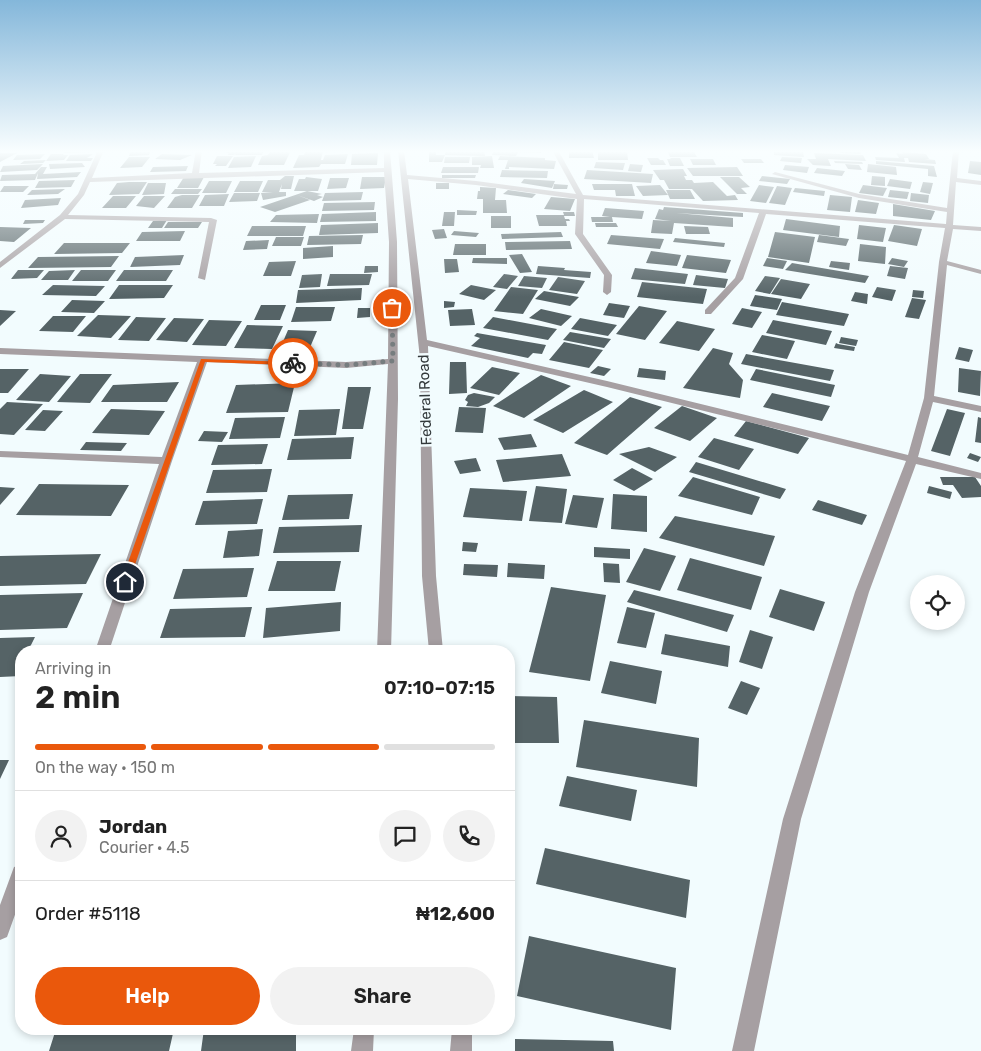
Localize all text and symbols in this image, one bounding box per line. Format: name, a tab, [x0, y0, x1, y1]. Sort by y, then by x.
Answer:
pin	[371, 287, 413, 329]
icon: bag	[378, 294, 406, 322]
courier	[268, 338, 318, 388]
icon: bike	[279, 349, 307, 377]
street label: Federal Road	[414, 354, 436, 446]
pin	[104, 561, 146, 603]
icon: home	[111, 568, 139, 596]
map controls	[910, 575, 965, 630]
button: locate	[910, 575, 965, 630]
text: Arriving in	[35, 659, 111, 678]
text: 07:10–07:15	[384, 676, 495, 699]
text: 2 min	[35, 678, 120, 716]
text: On the way · 150 m	[35, 758, 175, 777]
button: person	[35, 810, 87, 862]
button: chat	[379, 810, 431, 862]
button: phone	[443, 810, 495, 862]
text: Jordan	[99, 815, 167, 838]
text: Courier · 4.5	[99, 838, 189, 857]
text: Order #5118	[35, 902, 141, 925]
text: ₦12,600	[416, 902, 495, 925]
button: Help	[35, 967, 260, 1025]
button: Share	[270, 967, 495, 1025]

